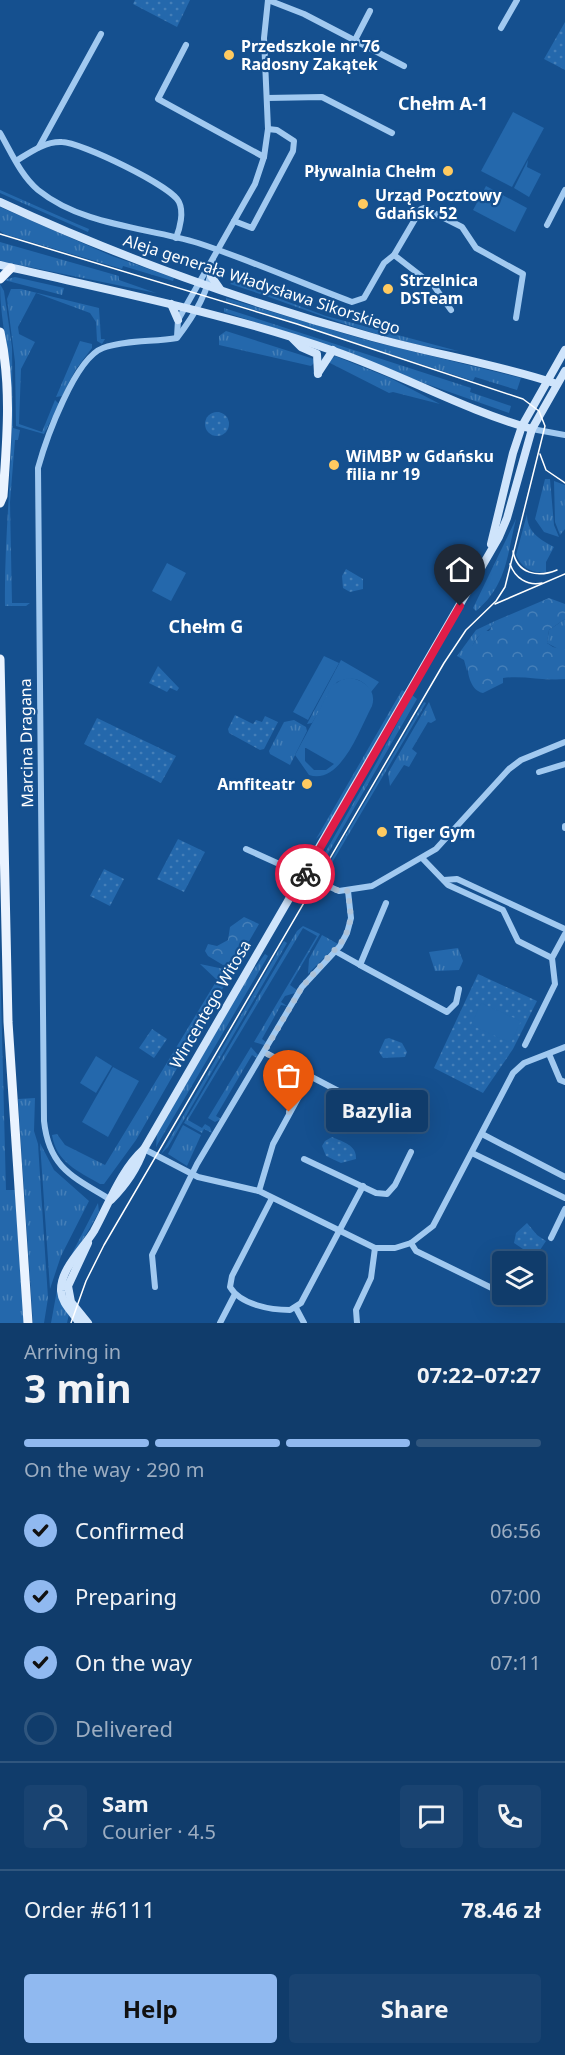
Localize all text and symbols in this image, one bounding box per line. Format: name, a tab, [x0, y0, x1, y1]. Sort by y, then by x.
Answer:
place label: Przedszkole nr 76 Radosny Zakątek	[241, 35, 380, 75]
marker: Przedszkole nr 76 Radosny Zakątek	[222, 48, 236, 62]
district label: Chełm A-1	[398, 91, 488, 115]
place label: Pływalnia Chełm	[304, 160, 436, 182]
marker: Pływalnia Chełm	[441, 164, 455, 178]
place label: Urząd Pocztowy Gdańsk 52	[375, 184, 502, 224]
marker: Urząd Pocztowy Gdańsk 52	[356, 197, 370, 211]
street label: Aleja generała Władysława Sikorskiego	[121, 229, 403, 339]
place label: Strzelnica DSTeam	[400, 269, 478, 309]
marker: Strzelnica DSTeam	[381, 282, 395, 296]
place label: WiMBP w Gdańsku filia nr 19	[346, 445, 494, 485]
marker: WiMBP w Gdańsku filia nr 19	[327, 458, 341, 472]
pin	[434, 544, 485, 606]
icon: home	[443, 553, 476, 586]
district label: Chełm G	[169, 614, 243, 638]
street label: Marcina Dragana	[14, 678, 38, 808]
place label: Amfiteatr	[217, 773, 295, 795]
marker: Amfiteatr	[300, 777, 314, 791]
place label: Tiger Gym	[394, 821, 475, 843]
marker: Tiger Gym	[375, 825, 389, 839]
courier	[275, 844, 335, 904]
icon: bike	[289, 858, 322, 891]
street label: Wincentego Witosa	[164, 936, 256, 1072]
pin	[263, 1050, 314, 1112]
icon: bag	[272, 1059, 305, 1092]
callout: Bazylia	[325, 1091, 427, 1133]
text: Bazylia	[342, 1097, 412, 1124]
map controls	[492, 1251, 546, 1305]
button: layers	[492, 1251, 546, 1305]
text: Arriving in	[24, 1338, 121, 1365]
text: 07:22–07:27	[417, 1359, 541, 1389]
text: 3 min	[24, 1361, 131, 1414]
text: On the way · 290 m	[24, 1456, 204, 1483]
icon: check	[24, 1514, 57, 1547]
text: Confirmed	[75, 1515, 185, 1545]
text: 06:56	[490, 1517, 541, 1544]
icon: check	[24, 1580, 57, 1613]
text: Preparing	[75, 1581, 177, 1611]
text: 07:00	[490, 1583, 541, 1610]
icon: check	[24, 1646, 57, 1679]
text: On the way	[75, 1647, 192, 1677]
text: 07:11	[490, 1649, 541, 1676]
text: Delivered	[75, 1713, 173, 1743]
button: person	[24, 1785, 87, 1848]
button: chat	[400, 1785, 463, 1848]
button: phone	[478, 1785, 541, 1848]
text: Sam	[102, 1788, 149, 1818]
text: Courier · 4.5	[102, 1818, 216, 1845]
text: Order #6111	[24, 1894, 155, 1924]
text: 78.46 zł	[461, 1894, 541, 1924]
button: Help	[24, 1974, 277, 2043]
button: Share	[289, 1974, 541, 2043]

